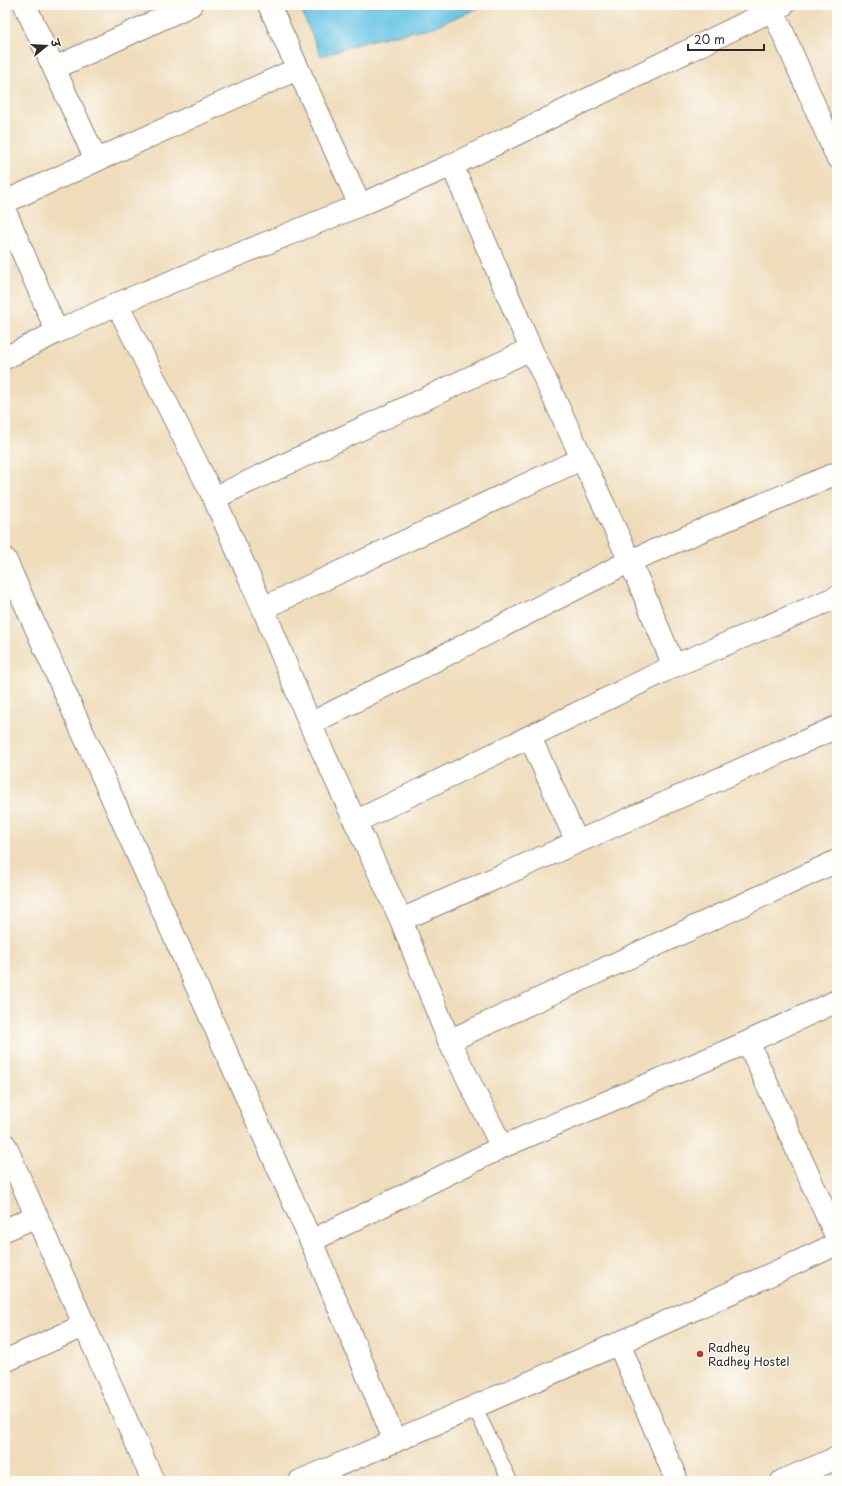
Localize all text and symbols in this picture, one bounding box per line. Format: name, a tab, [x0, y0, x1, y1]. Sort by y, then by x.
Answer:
north arrow	[26, 26, 66, 66]
scale bar	[688, 26, 764, 52]
text: 20 m	[694, 30, 725, 48]
text: उ	[46, 36, 66, 50]
place label: Radhey Radhey Hostel	[708, 1338, 790, 1370]
marker: Radhey Radhey Hostel	[695, 1349, 705, 1359]

